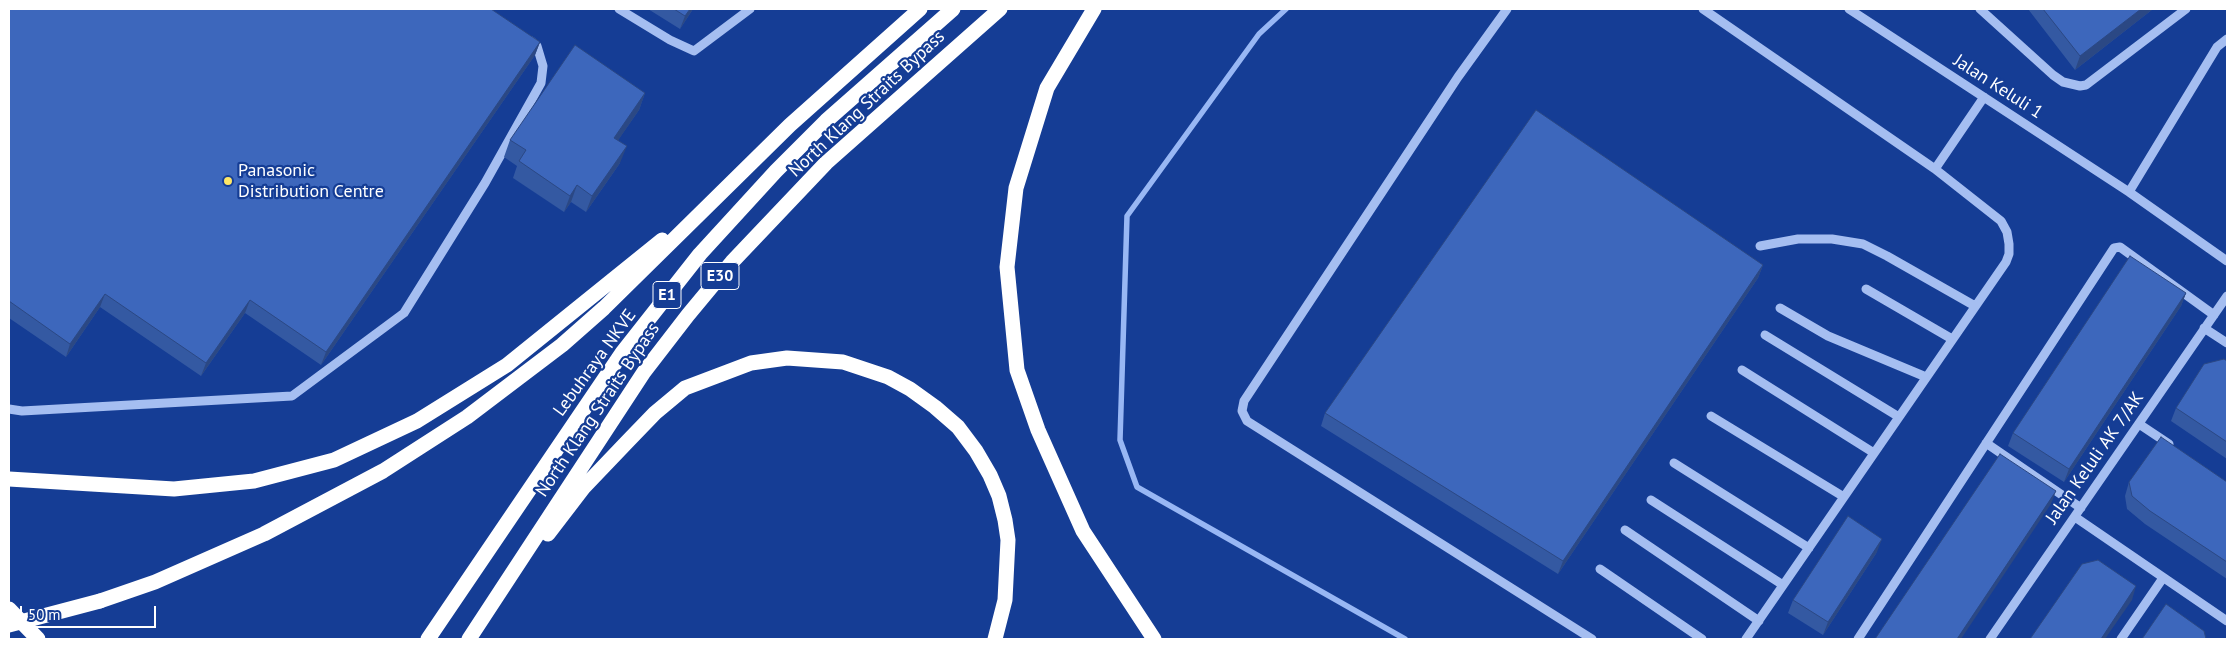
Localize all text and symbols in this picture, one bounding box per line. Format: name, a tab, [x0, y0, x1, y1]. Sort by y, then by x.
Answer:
street label: North Klang Straits Bypass	[785, 26, 949, 182]
street label: Jalan Keluli 1	[1949, 50, 2047, 124]
place label: Panasonic Distribution Centre	[238, 160, 384, 202]
marker: Panasonic Distribution Centre	[222, 175, 234, 187]
road number: E30	[701, 262, 739, 290]
road number: E1	[653, 282, 681, 308]
street label: Lebuhraya NKVE	[549, 305, 641, 421]
street label: North Klang Straits Bypass	[532, 319, 664, 501]
street label: Jalan Keluli AK 7/AK	[2041, 388, 2149, 528]
scale bar	[22, 596, 159, 628]
text: 50 m	[28, 605, 61, 624]

